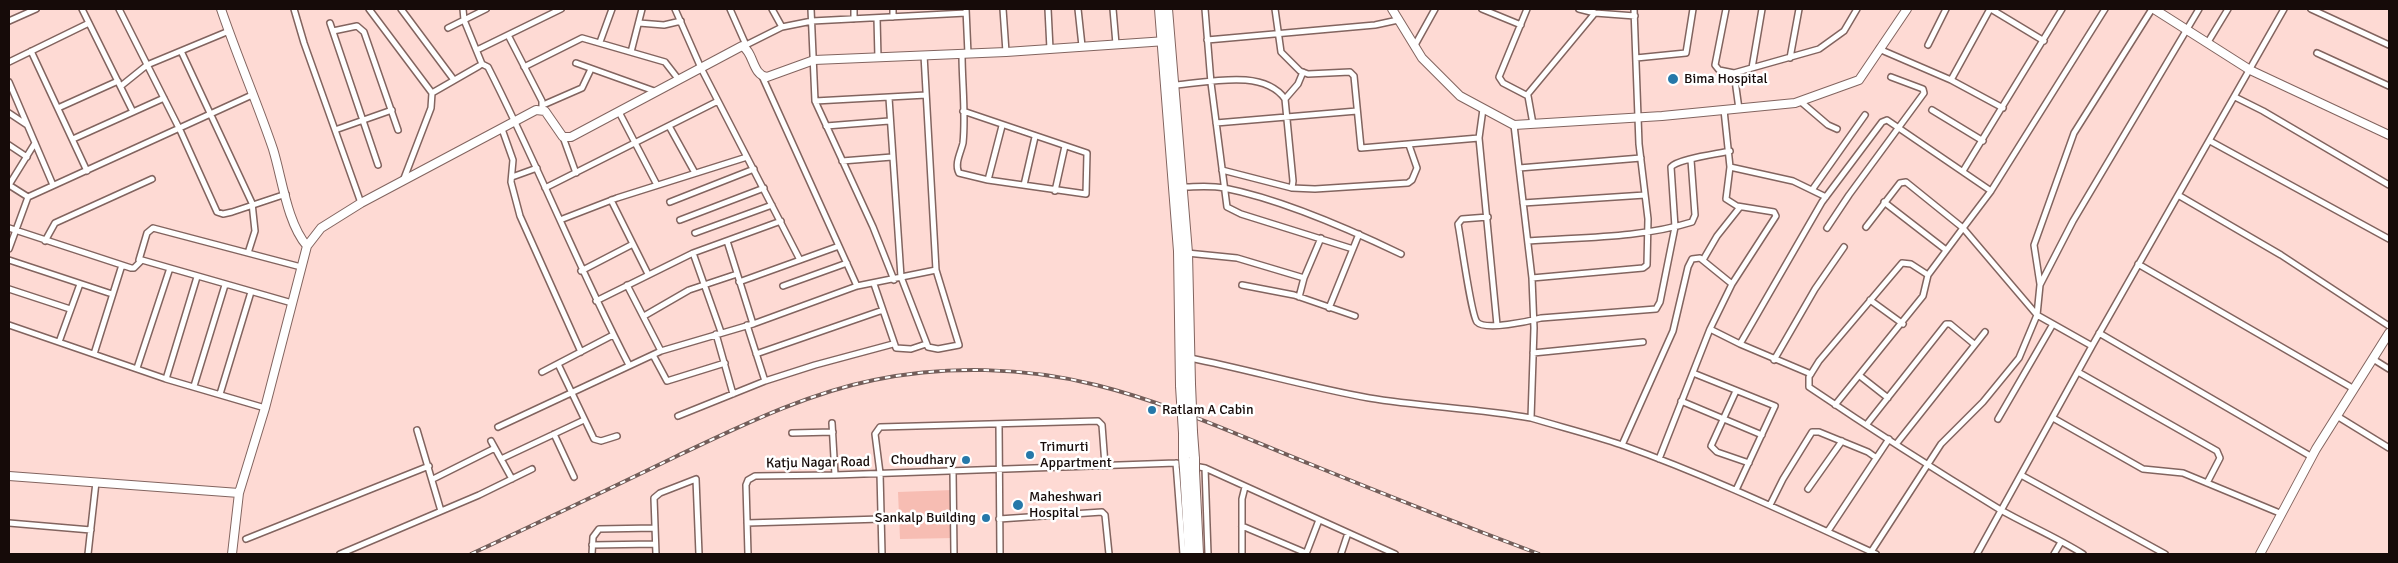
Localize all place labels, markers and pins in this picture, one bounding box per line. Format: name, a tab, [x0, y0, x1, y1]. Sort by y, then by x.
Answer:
place label: Bima Hospital	[1684, 71, 1768, 87]
marker: Bima Hospital	[1666, 72, 1680, 86]
place label: Ratlam A Cabin	[1162, 402, 1254, 418]
marker: Ratlam A Cabin	[1146, 404, 1158, 416]
place label: Trimurti Appartment	[1040, 439, 1112, 472]
marker: Trimurti Appartment	[1024, 449, 1036, 461]
place label: Choudhary	[891, 452, 956, 468]
marker: Choudhary	[960, 454, 972, 466]
place label: Maheshwari Hospital	[1029, 489, 1102, 522]
marker: Maheshwari Hospital	[1011, 498, 1025, 512]
place label: Sankalp Building	[875, 510, 976, 526]
marker: Sankalp Building	[980, 512, 992, 524]

